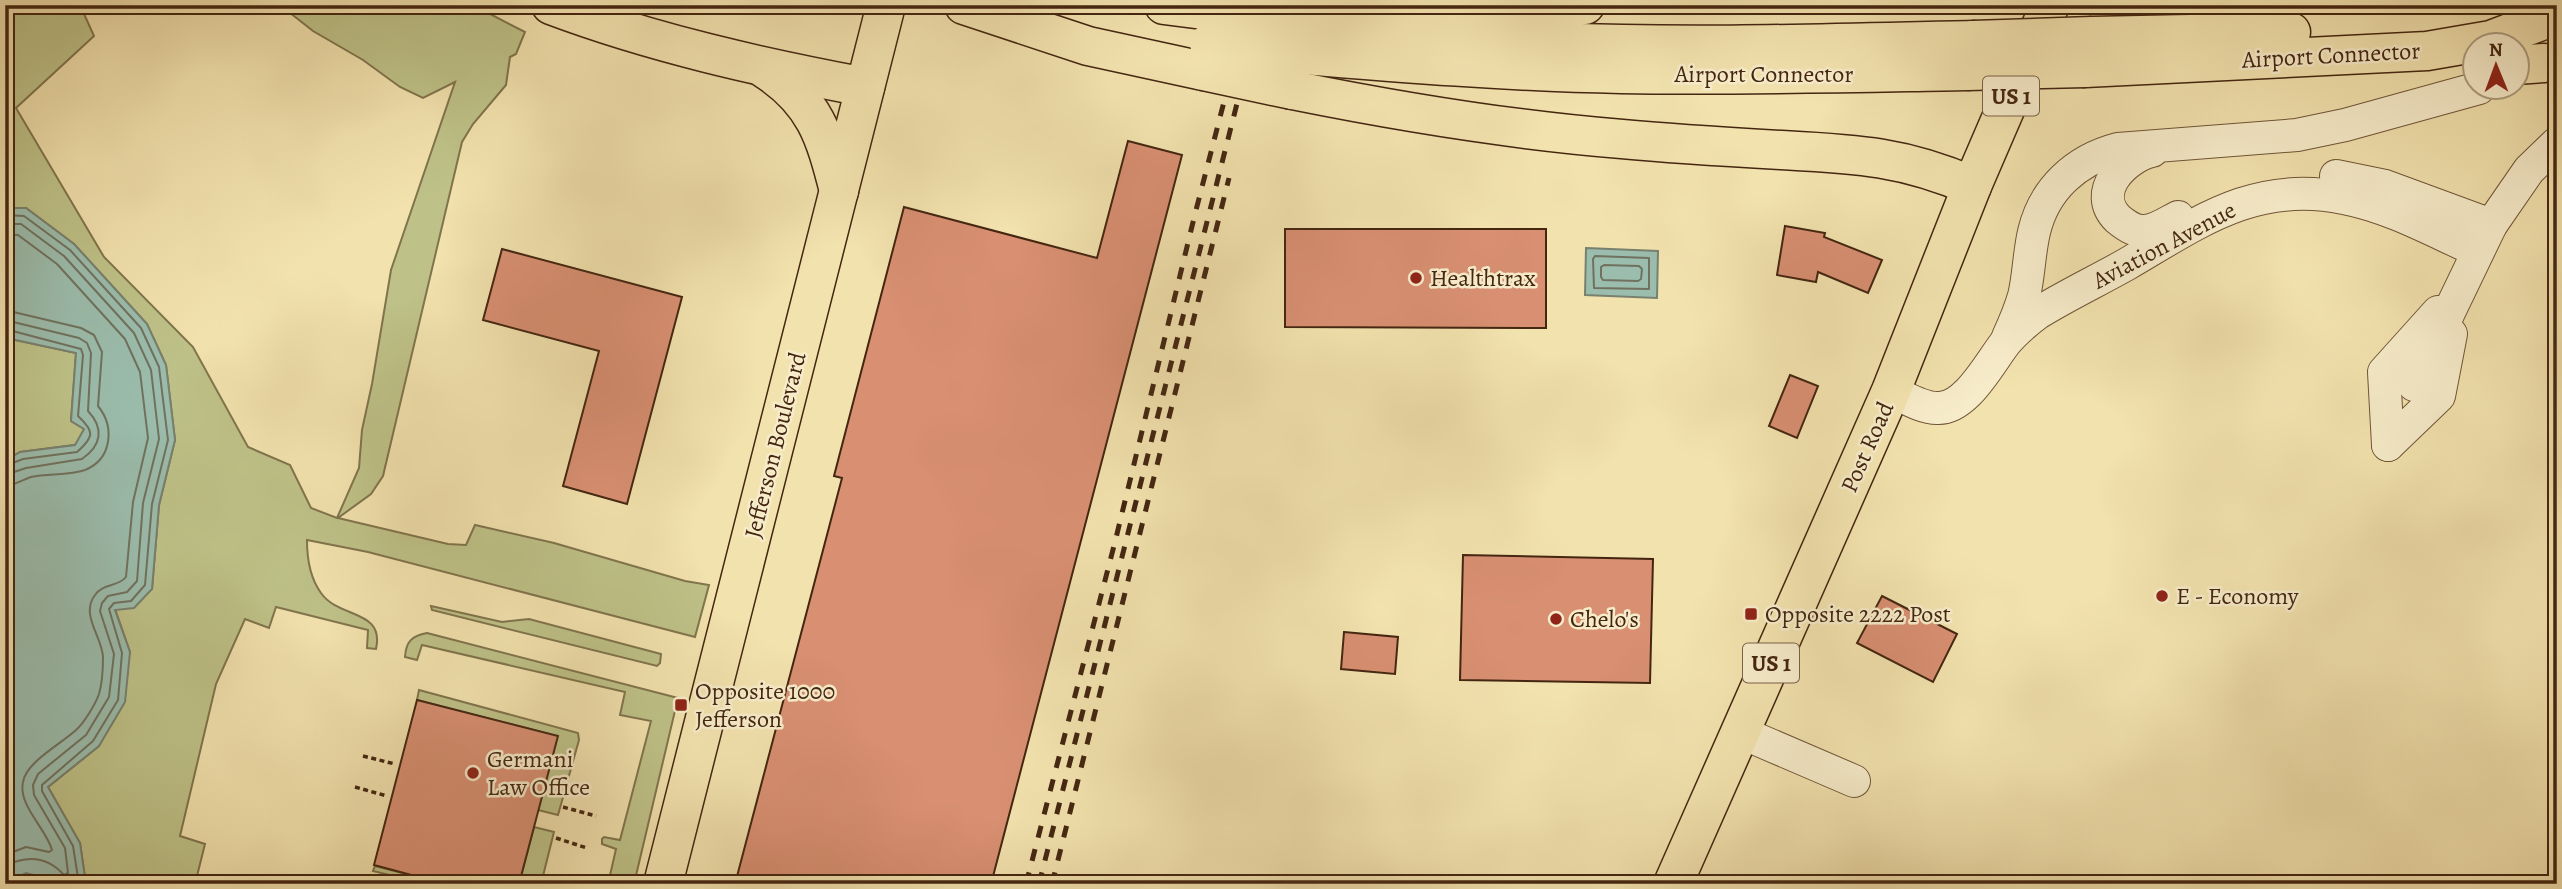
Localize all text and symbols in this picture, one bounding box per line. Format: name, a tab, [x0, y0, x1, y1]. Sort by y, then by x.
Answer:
north arrow	[2460, 32, 2530, 102]
street label: Airport Connector	[2240, 34, 2421, 76]
text: N	[2489, 37, 2503, 63]
street label: Airport Connector	[1674, 58, 1853, 90]
road number: US 1	[1983, 76, 2039, 116]
street label: Aviation Avenue	[2086, 194, 2241, 297]
place label: Healthtrax	[1430, 262, 1536, 294]
marker: Healthtrax	[1408, 270, 1424, 286]
street label: Jefferson Boulevard	[736, 348, 814, 541]
street label: Post Road	[1833, 396, 1901, 498]
place label: E - Economy	[2176, 580, 2299, 612]
marker: E - Economy	[2154, 588, 2170, 604]
place label: Opposite 2222 Post	[1765, 598, 1951, 630]
place label: Chelo's	[1570, 603, 1639, 635]
marker: Opposite 2222 Post	[1743, 606, 1759, 622]
marker: Chelo's	[1548, 611, 1564, 627]
road number: US 1	[1743, 643, 1799, 682]
place label: Opposite 1000 Jefferson	[695, 675, 835, 735]
marker: Opposite 1000 Jefferson	[673, 697, 689, 713]
place label: Germani Law Office	[487, 743, 590, 803]
marker: Germani Law Office	[465, 765, 481, 781]

